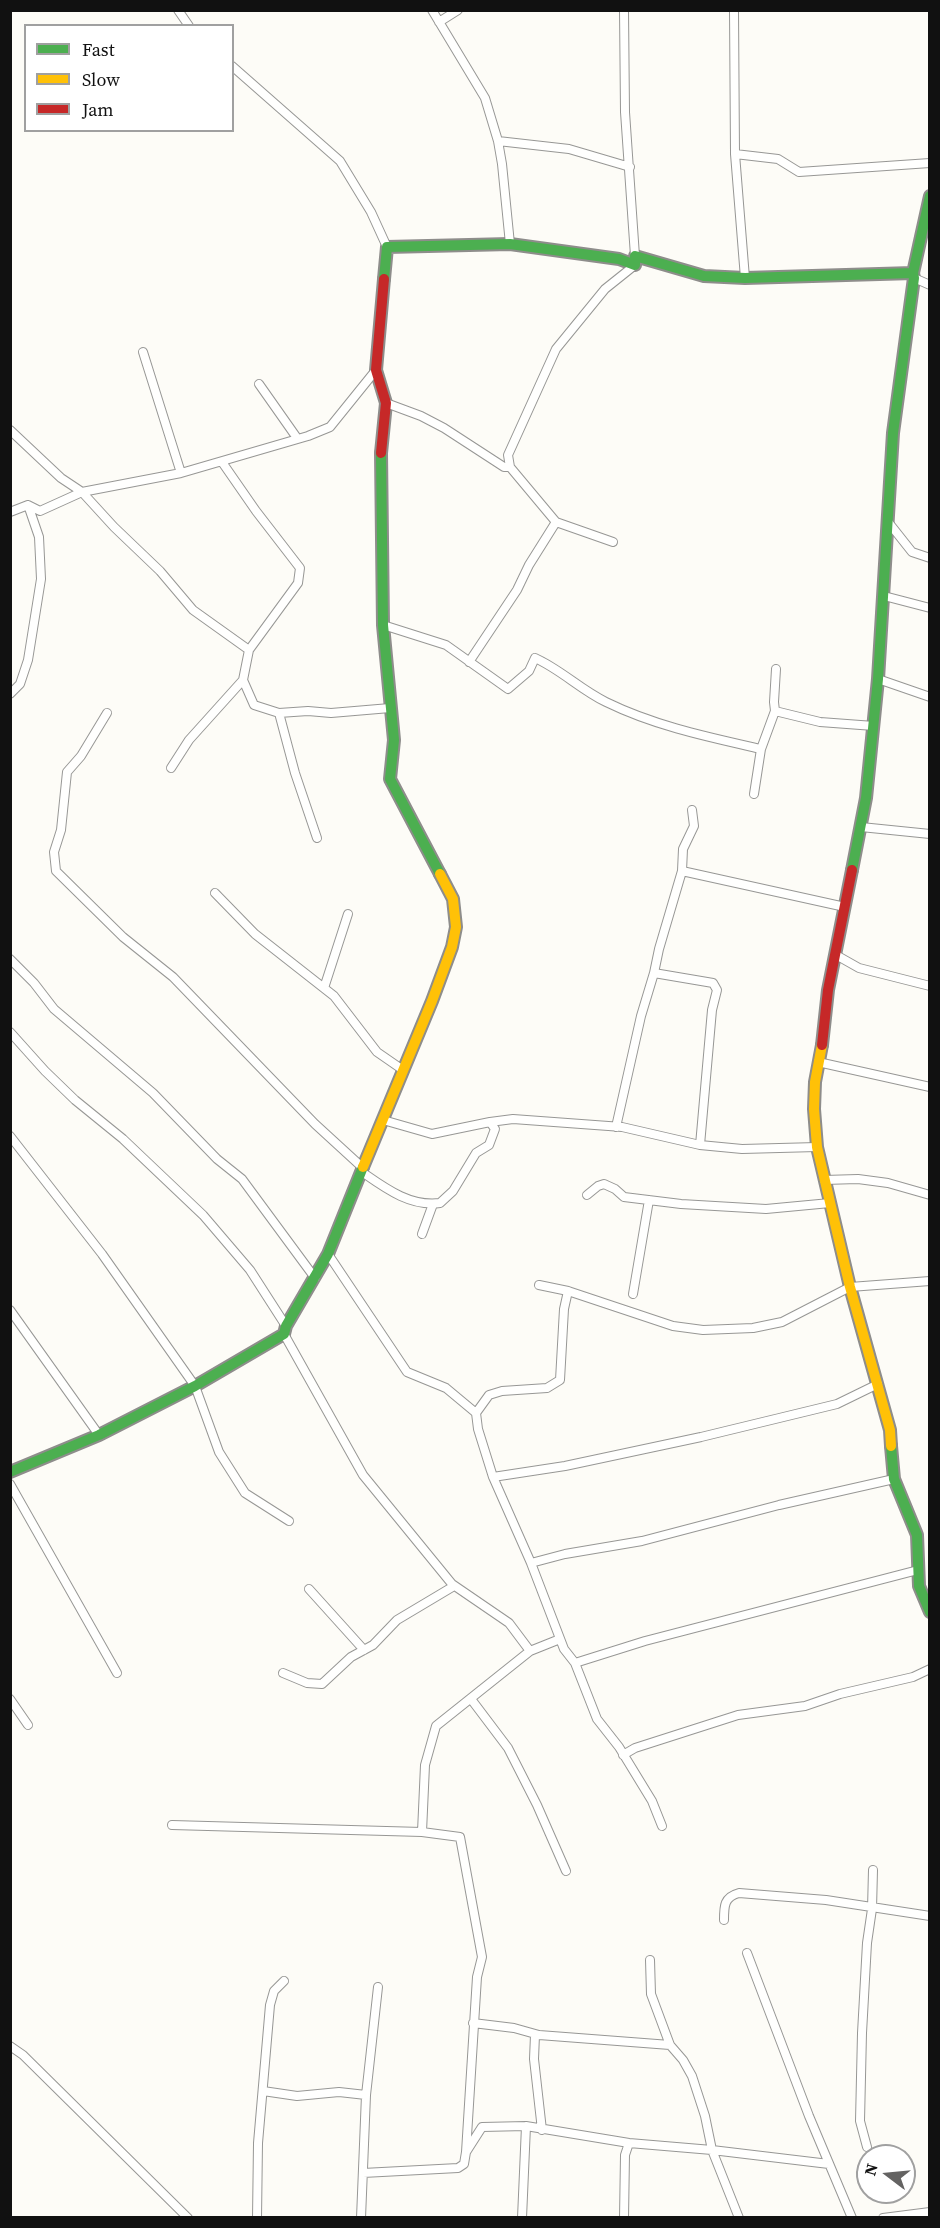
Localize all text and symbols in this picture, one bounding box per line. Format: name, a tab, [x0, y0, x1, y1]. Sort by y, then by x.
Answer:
legend	[24, 24, 234, 132]
text: Fast	[82, 37, 115, 62]
text: Slow	[82, 67, 120, 92]
text: Jam	[82, 97, 114, 122]
north arrow	[856, 2144, 916, 2204]
text: N	[858, 2161, 883, 2178]

